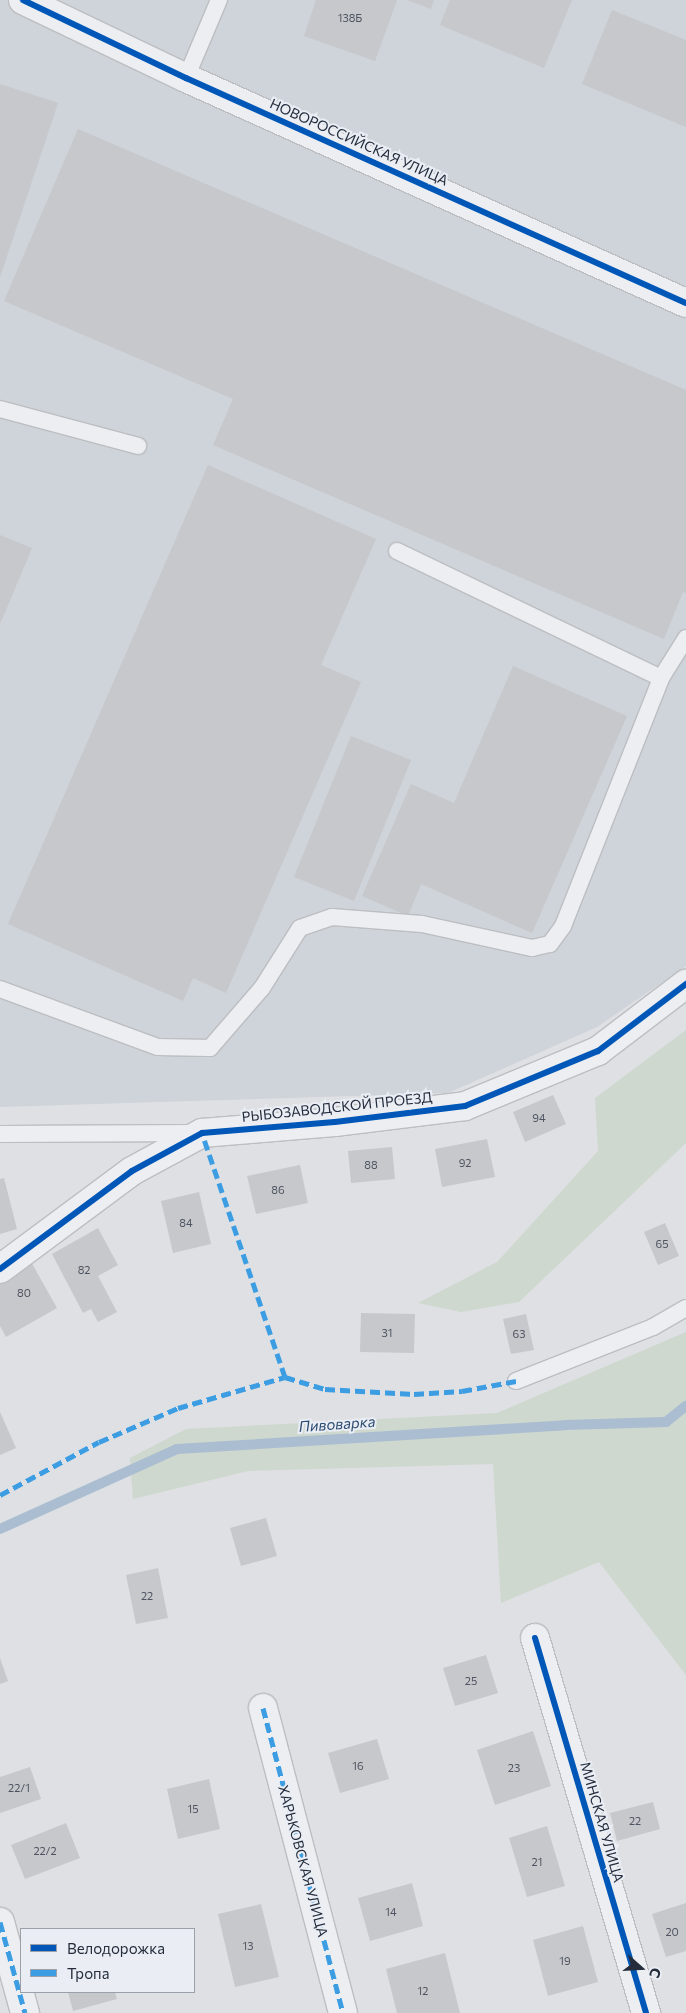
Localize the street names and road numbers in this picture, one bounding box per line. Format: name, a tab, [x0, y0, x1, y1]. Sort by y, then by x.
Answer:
street label: НОВОРОССИЙСКАЯ УЛИЦА	[267, 95, 451, 189]
street label: РЫБОЗАВОДСКОЙ ПРОЕЗД	[241, 1089, 433, 1125]
street label: МИНСКАЯ УЛИЦА	[577, 1760, 627, 1884]
street label: ХАРЬКОВСКАЯ УЛИЦА	[275, 1783, 331, 1939]

